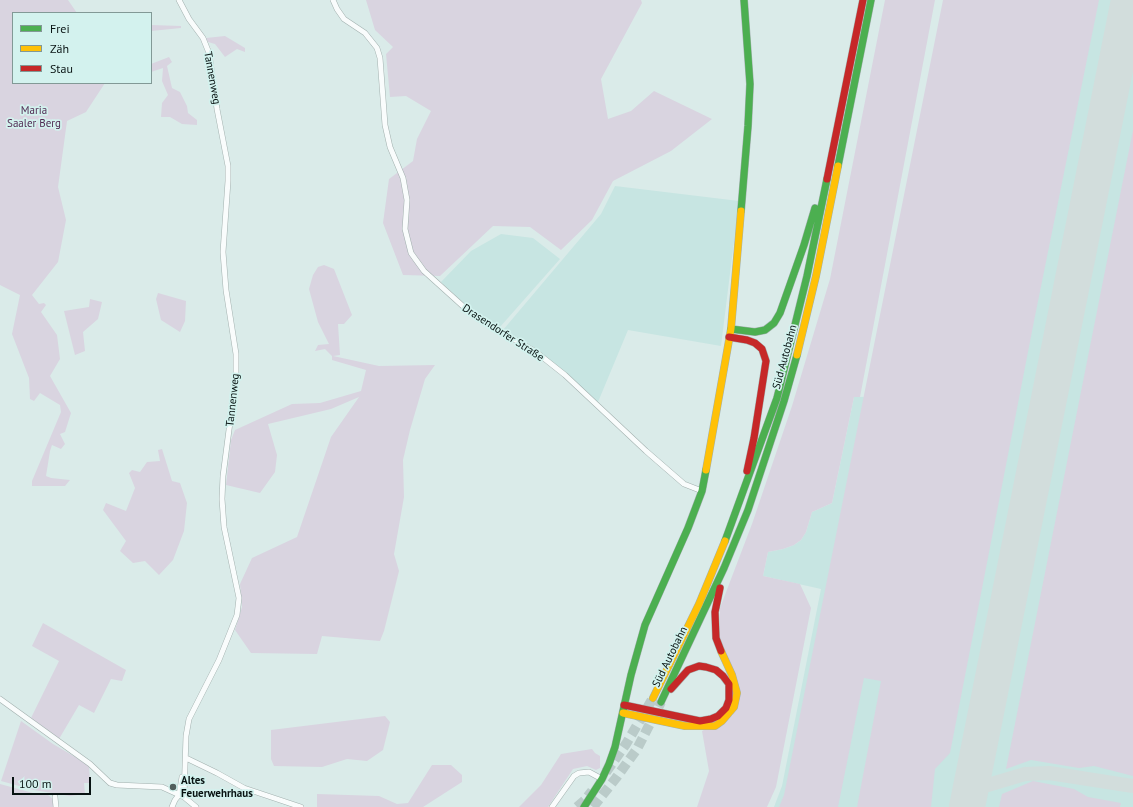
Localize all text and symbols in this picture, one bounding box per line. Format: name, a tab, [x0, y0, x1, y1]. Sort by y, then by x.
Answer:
legend	[12, 12, 152, 84]
text: Frei	[50, 21, 70, 36]
text: Zäh	[50, 41, 69, 56]
street label: Tannenweg	[201, 51, 223, 105]
text: Stau	[50, 61, 73, 76]
park label: Maria Saaler Berg	[7, 104, 61, 130]
street label: Drasendorfer Straße	[460, 302, 546, 364]
street label: Süd Autobahn	[770, 323, 800, 391]
street label: Tannenweg	[224, 373, 242, 427]
street label: Süd Autobahn	[650, 624, 690, 690]
scale bar	[14, 769, 93, 795]
place label: Altes Feuerwehrhaus	[181, 774, 253, 800]
text: 100 m	[19, 776, 52, 791]
marker: Altes Feuerwehrhaus	[168, 782, 178, 792]

